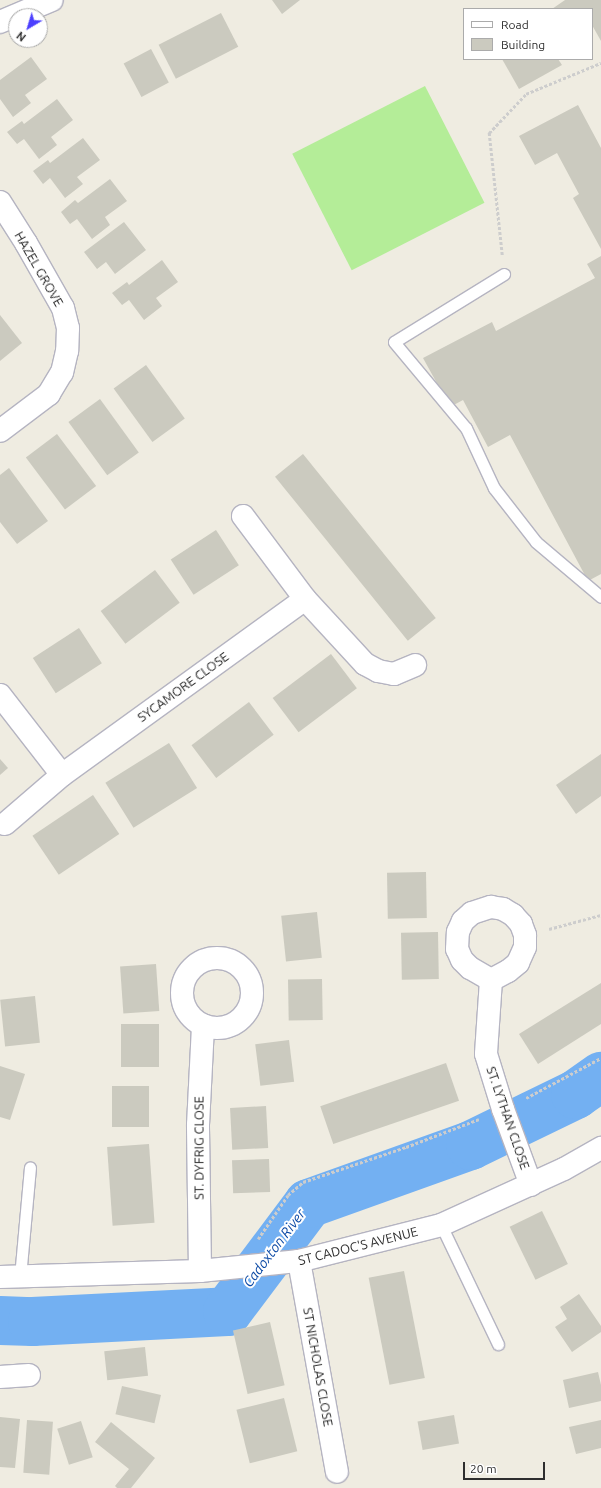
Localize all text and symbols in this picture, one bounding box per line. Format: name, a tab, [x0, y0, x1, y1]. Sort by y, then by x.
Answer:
north arrow	[8, 8, 48, 48]
legend	[463, 8, 593, 60]
text: Road	[501, 18, 529, 31]
text: N	[14, 29, 28, 44]
text: Building	[501, 38, 545, 51]
street label: HAZEL GROVE	[11, 229, 67, 309]
street label: SYCAMORE CLOSE	[134, 649, 232, 725]
street label: ST. LYTHAN CLOSE	[483, 1064, 533, 1172]
street label: ST. DYFRIG CLOSE	[191, 1096, 207, 1200]
water label: Cadoxton River	[239, 1206, 309, 1290]
street label: ST CADOC'S AVENUE	[297, 1224, 419, 1268]
street label: ST NICHOLAS CLOSE	[300, 1306, 336, 1428]
scale bar	[465, 1454, 547, 1480]
text: 20 m	[470, 1462, 497, 1475]

